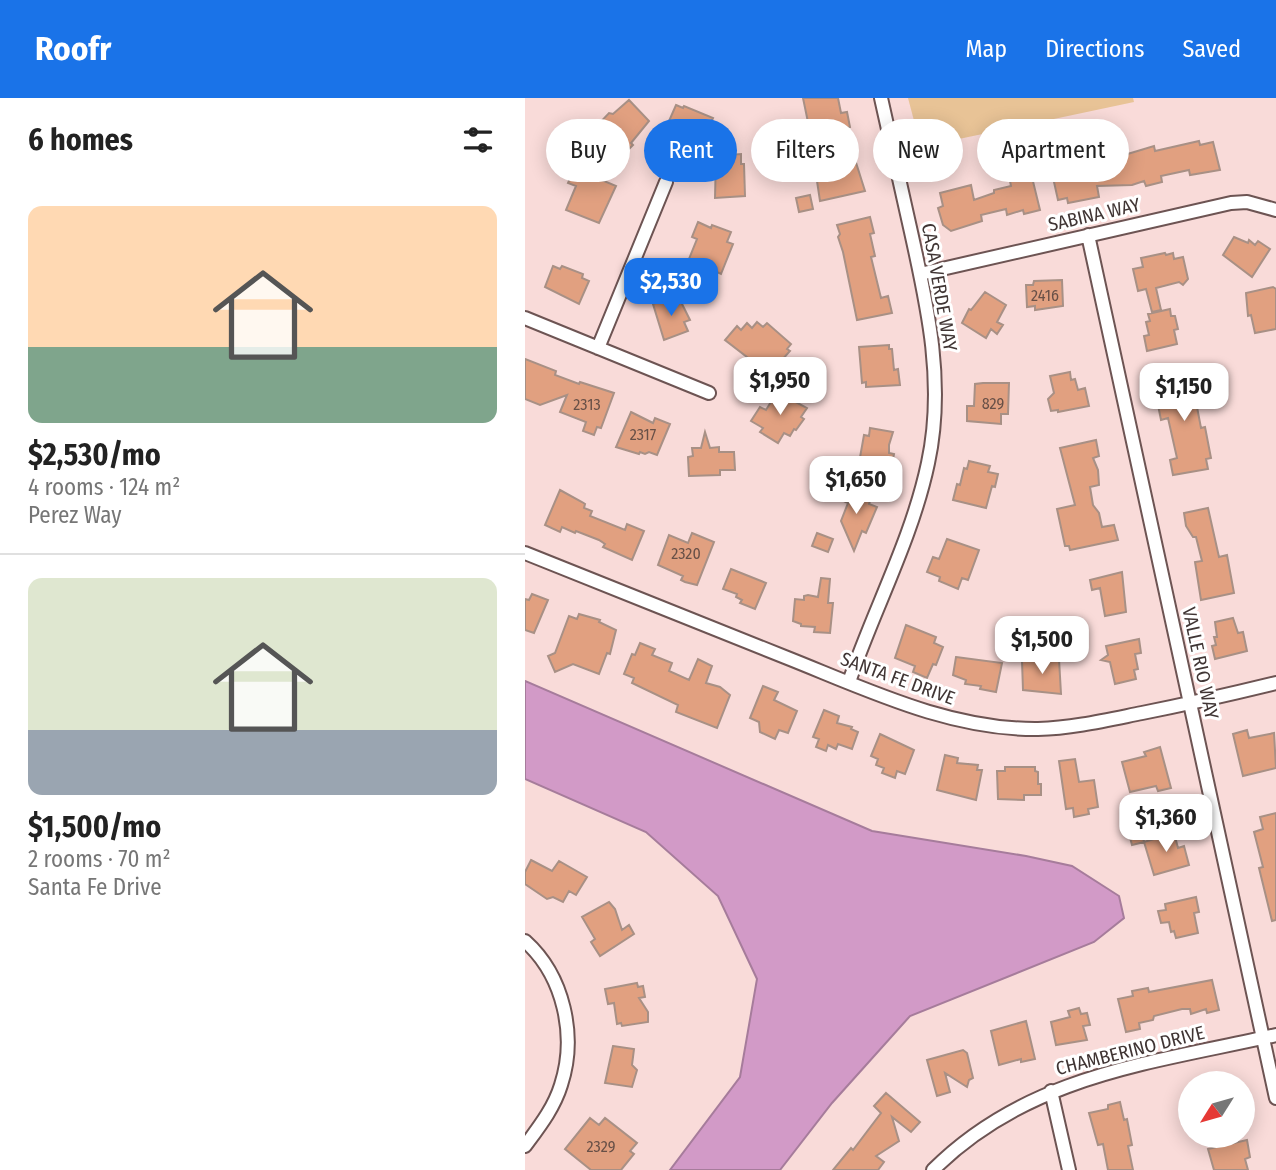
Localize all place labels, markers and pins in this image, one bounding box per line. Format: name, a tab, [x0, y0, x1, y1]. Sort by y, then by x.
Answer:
pin: $2,530	[614, 258, 728, 318]
pin: $1,950	[723, 358, 837, 417]
pin: $1,150	[1127, 364, 1241, 423]
pin: $1,650	[799, 456, 913, 516]
pin: $1,500	[985, 616, 1099, 676]
pin: $1,360	[1109, 794, 1223, 854]

